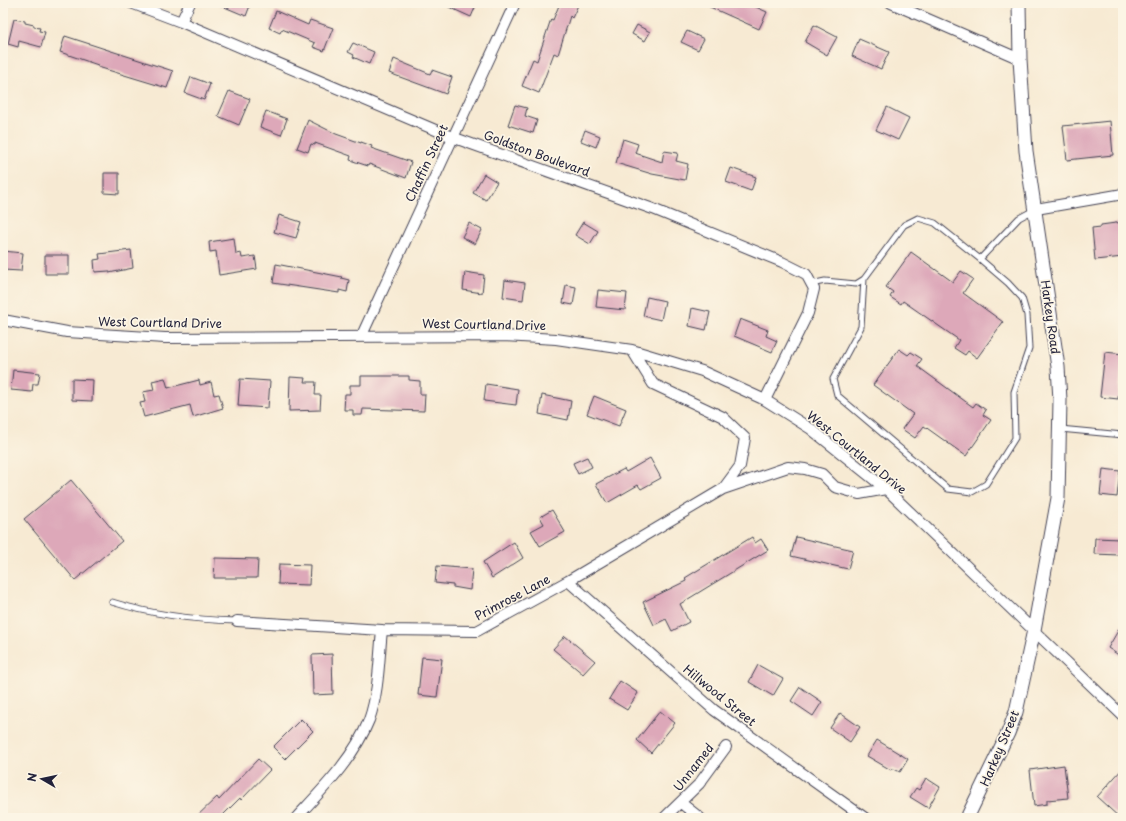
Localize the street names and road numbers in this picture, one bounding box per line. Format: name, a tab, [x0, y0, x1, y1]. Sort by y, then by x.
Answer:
street label: Chaffin Street	[400, 121, 452, 205]
street label: Goldston Boulevard	[481, 125, 593, 181]
street label: Harkey Road	[1037, 279, 1065, 355]
street label: West Courtland Drive	[98, 312, 222, 332]
street label: West Courtland Drive	[422, 314, 546, 334]
street label: West Courtland Drive	[803, 406, 911, 498]
street label: Primrose Lane	[471, 569, 553, 624]
street label: Hillwood Street	[680, 660, 760, 730]
street label: Harkey Street	[975, 707, 1023, 789]
street label: Unnamed	[669, 739, 717, 795]

